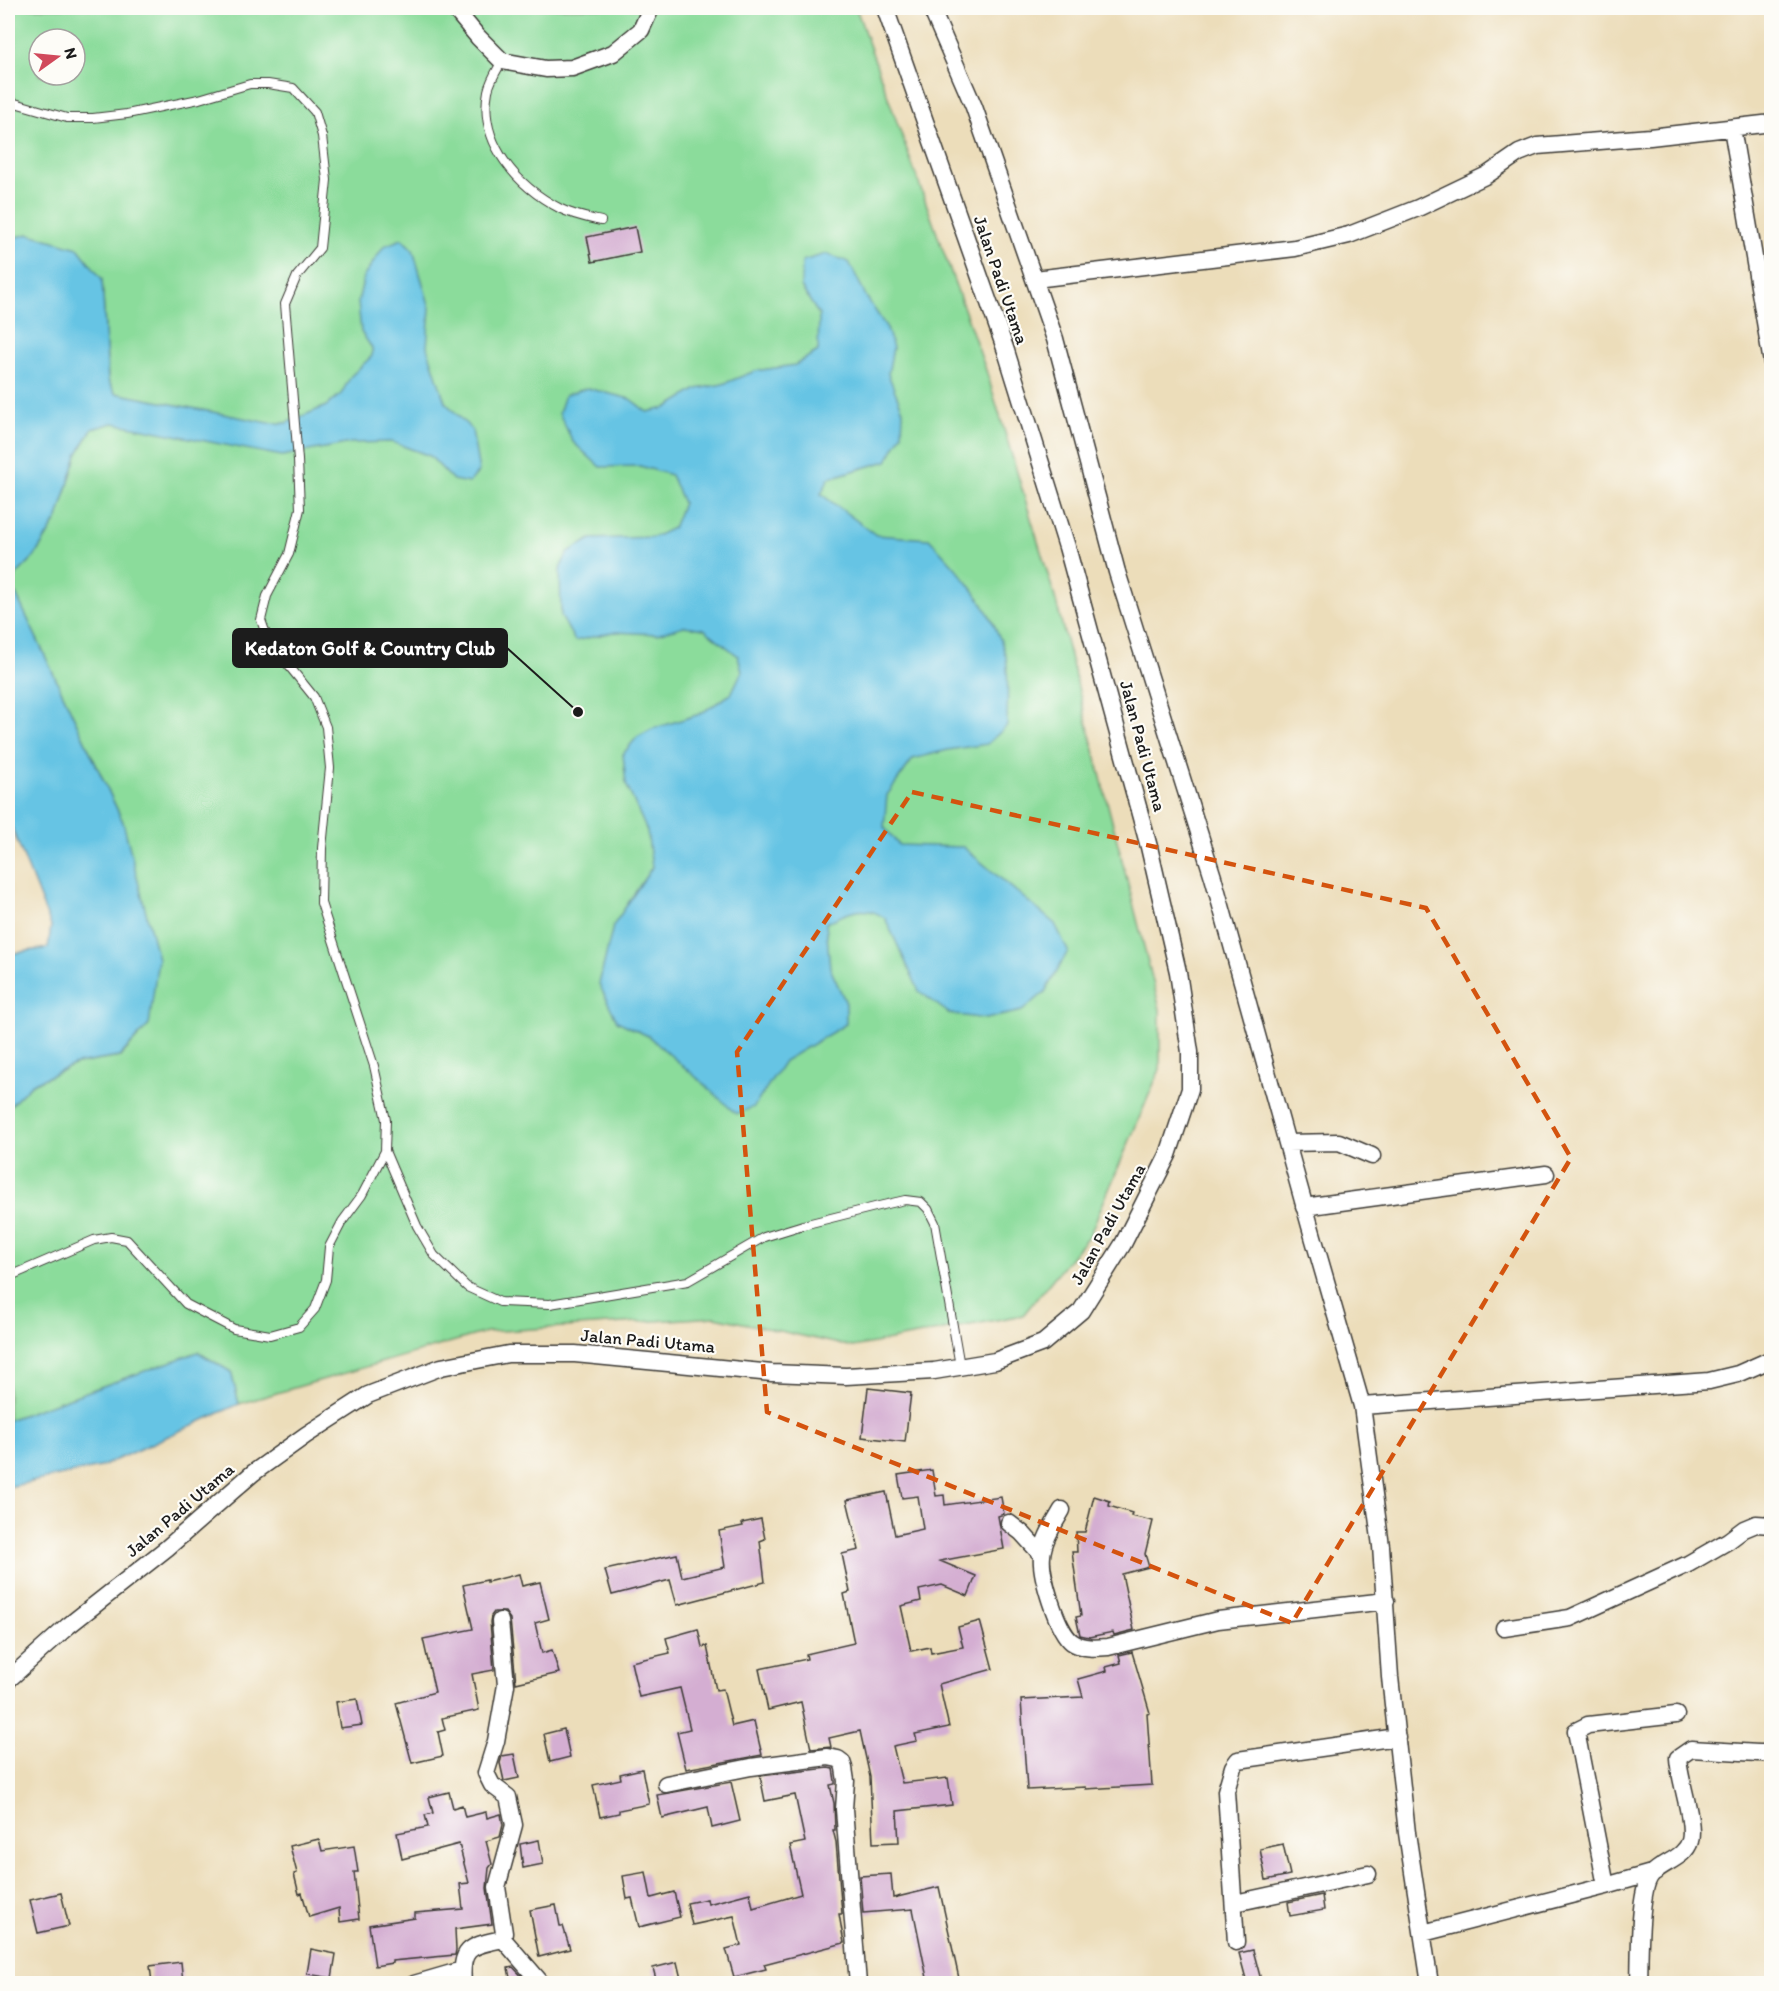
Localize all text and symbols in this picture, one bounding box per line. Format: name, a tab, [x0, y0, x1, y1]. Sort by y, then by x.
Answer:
north arrow	[27, 27, 87, 87]
text: N	[60, 46, 82, 61]
street label: Jalan Padi Utama	[969, 213, 1034, 348]
callout: Kedaton Golf & Country Club	[233, 629, 507, 667]
text: Kedaton Golf & Country Club	[245, 636, 495, 661]
street label: Jalan Padi Utama	[1115, 678, 1171, 815]
street label: Jalan Padi Utama	[1066, 1159, 1151, 1288]
street label: Jalan Padi Utama	[580, 1324, 717, 1358]
street label: Jalan Padi Utama	[121, 1458, 239, 1562]

